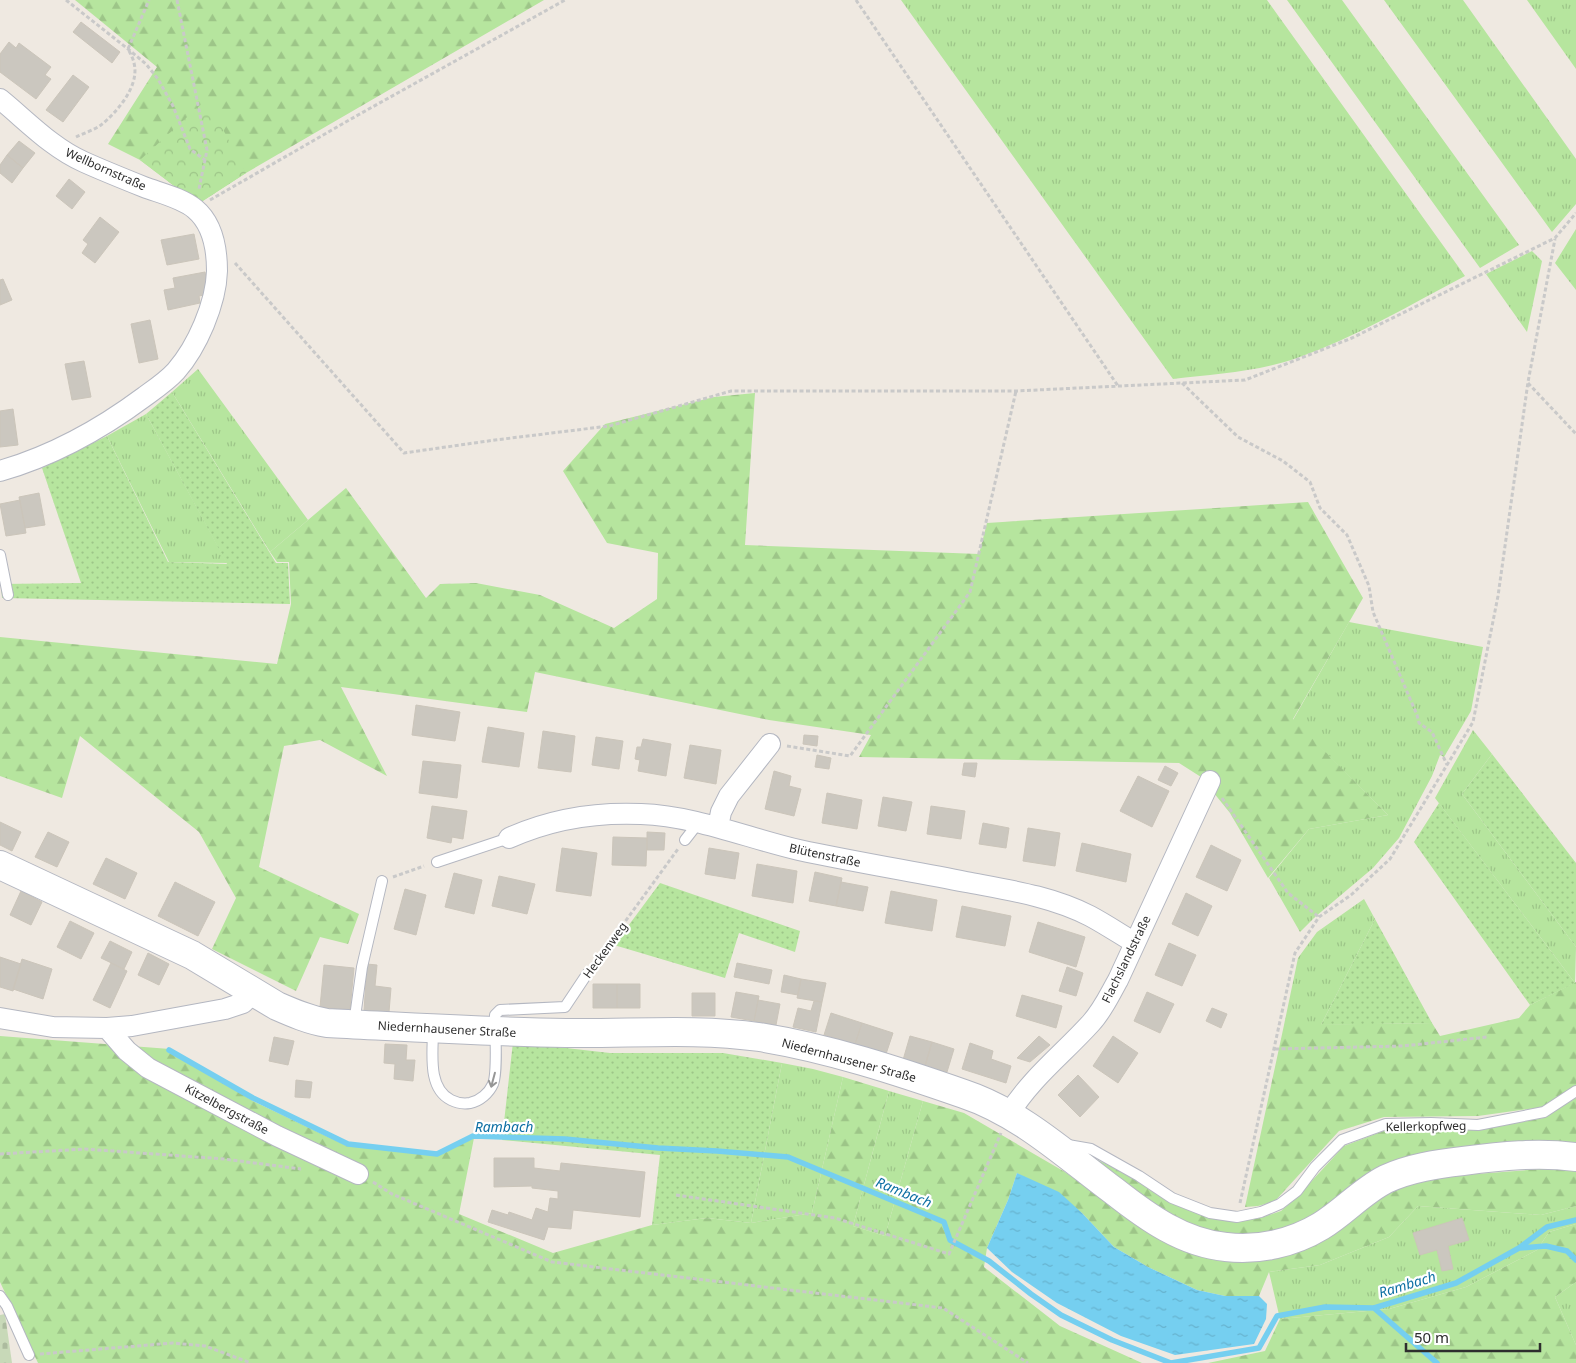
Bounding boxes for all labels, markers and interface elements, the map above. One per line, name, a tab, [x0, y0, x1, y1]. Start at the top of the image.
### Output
street label: Wellbornstraße	[63, 144, 149, 195]
street label: Blütenstraße	[788, 839, 863, 871]
street label: Flachslandstraße	[1097, 912, 1155, 1006]
street label: Heckenweg	[579, 918, 631, 982]
street label: Niedernhausener Straße	[377, 1017, 517, 1041]
street label: Niedernhausener Straße	[780, 1034, 918, 1086]
one-way arrow	[487, 1072, 497, 1088]
street label: Kitzelbergstraße	[182, 1080, 272, 1138]
water label: Rambach	[475, 1117, 533, 1136]
street label: Kellerkopfweg	[1385, 1117, 1467, 1135]
water label: Rambach	[873, 1172, 935, 1212]
water label: Rambach	[1376, 1266, 1438, 1302]
scale bar	[1406, 1320, 1540, 1352]
text: 50 m	[1414, 1327, 1449, 1347]

